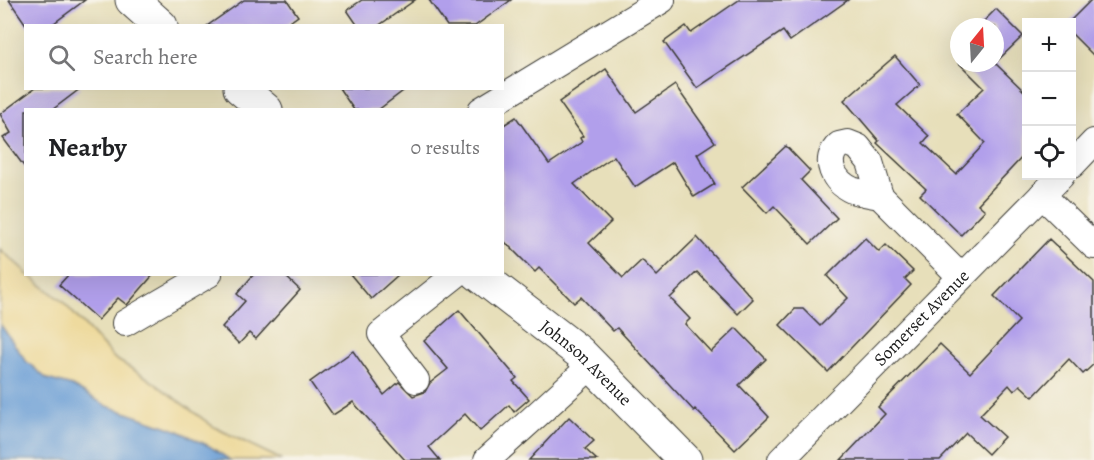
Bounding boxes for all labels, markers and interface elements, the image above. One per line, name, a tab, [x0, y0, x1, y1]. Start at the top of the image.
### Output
north arrow	[950, 18, 1004, 72]
map controls	[1022, 18, 1076, 180]
button: +	[1022, 18, 1076, 72]
search box	[24, 24, 504, 90]
icon: search	[45, 41, 78, 74]
text: Search here	[93, 42, 198, 72]
button: −	[1022, 72, 1076, 126]
button: locate	[1022, 126, 1076, 180]
text: Nearby	[48, 130, 127, 165]
text: 0 results	[411, 134, 480, 161]
street label: Somerset Avenue	[868, 264, 974, 371]
street label: Johnson Avenue	[535, 314, 637, 411]

